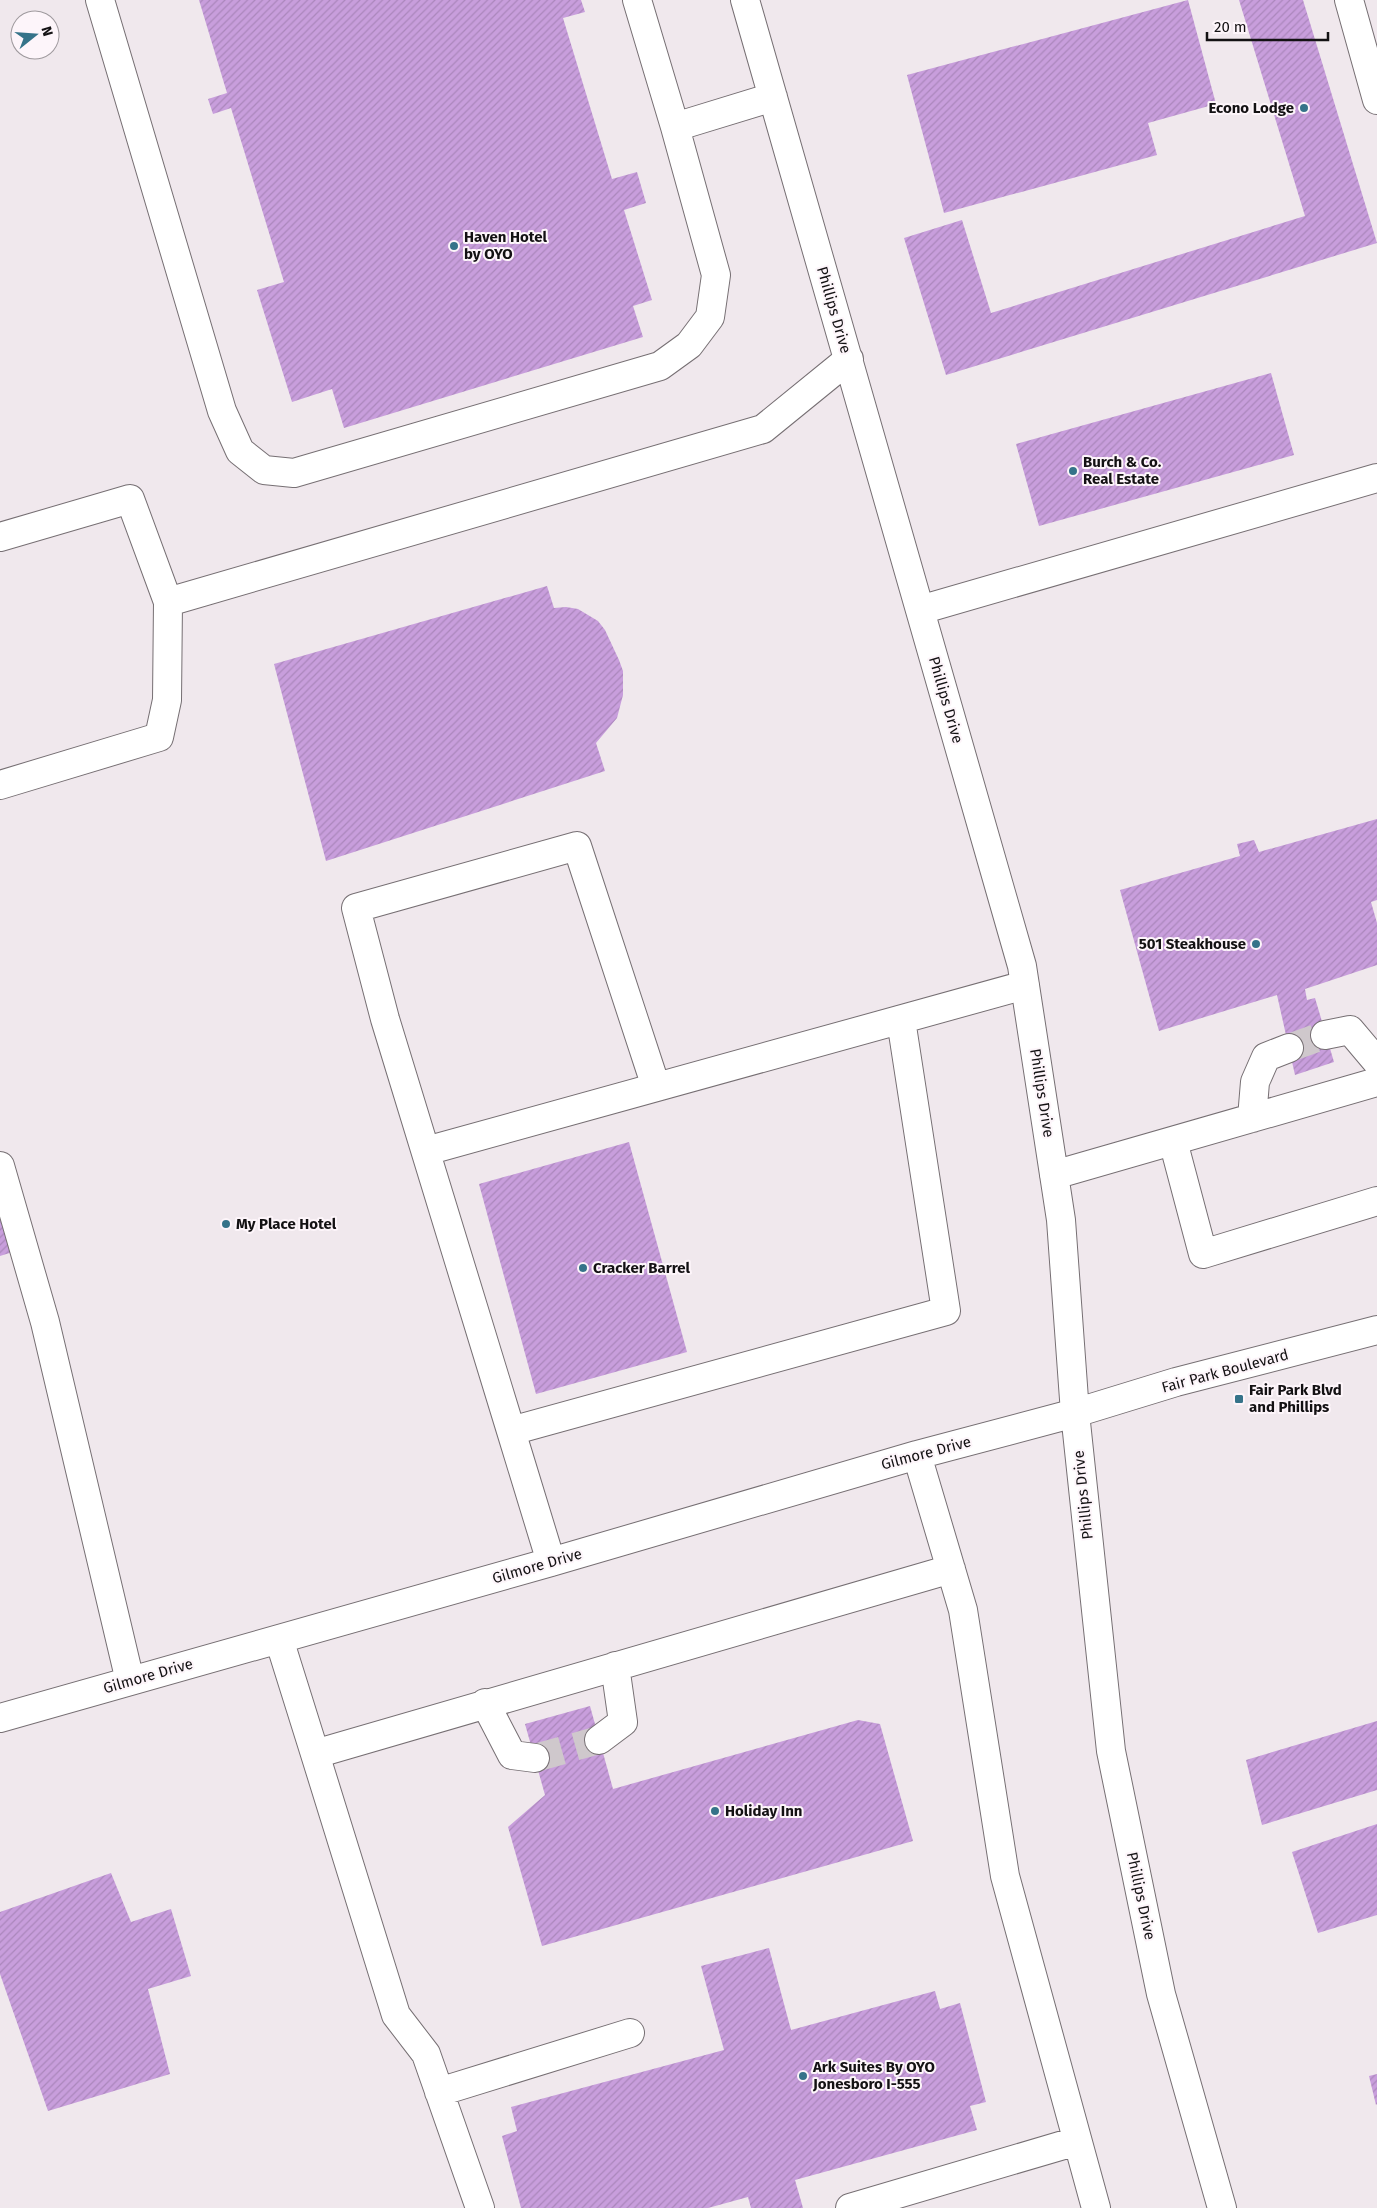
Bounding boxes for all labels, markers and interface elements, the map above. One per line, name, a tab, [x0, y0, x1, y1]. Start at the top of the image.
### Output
north arrow	[10, 10, 60, 60]
scale bar	[1207, 10, 1328, 42]
text: 20 m	[1214, 18, 1247, 36]
text: N	[37, 24, 56, 38]
place label: Econo Lodge	[1208, 99, 1294, 117]
marker: Econo Lodge	[1298, 102, 1310, 114]
place label: Haven Hotel by OYO	[464, 228, 548, 263]
marker: Haven Hotel by OYO	[448, 240, 460, 252]
street label: Phillips Drive	[813, 264, 855, 356]
place label: Burch & Co. Real Estate	[1083, 453, 1162, 488]
marker: Burch & Co. Real Estate	[1067, 465, 1079, 477]
street label: Phillips Drive	[925, 654, 967, 746]
place label: 501 Steakhouse	[1139, 935, 1246, 953]
marker: 501 Steakhouse	[1250, 938, 1262, 950]
street label: Phillips Drive	[1026, 1047, 1058, 1139]
place label: My Place Hotel	[236, 1215, 337, 1233]
marker: My Place Hotel	[220, 1218, 232, 1230]
place label: Cracker Barrel	[593, 1259, 691, 1277]
marker: Cracker Barrel	[577, 1262, 589, 1274]
street label: Fair Park Boulevard	[1160, 1345, 1290, 1397]
place label: Fair Park Blvd and Phillips	[1249, 1381, 1342, 1416]
marker: Fair Park Blvd and Phillips	[1233, 1393, 1245, 1405]
street label: Gilmore Drive	[879, 1432, 973, 1474]
street label: Phillips Drive	[1069, 1450, 1097, 1540]
street label: Gilmore Drive	[490, 1545, 584, 1587]
street label: Gilmore Drive	[101, 1655, 195, 1697]
place label: Holiday Inn	[725, 1802, 802, 1820]
marker: Holiday Inn	[709, 1805, 721, 1817]
street label: Phillips Drive	[1123, 1850, 1159, 1942]
place label: Ark Suites By OYO Jonesboro I-555	[812, 2058, 935, 2093]
marker: Ark Suites By OYO Jonesboro I-555	[797, 2070, 809, 2082]

